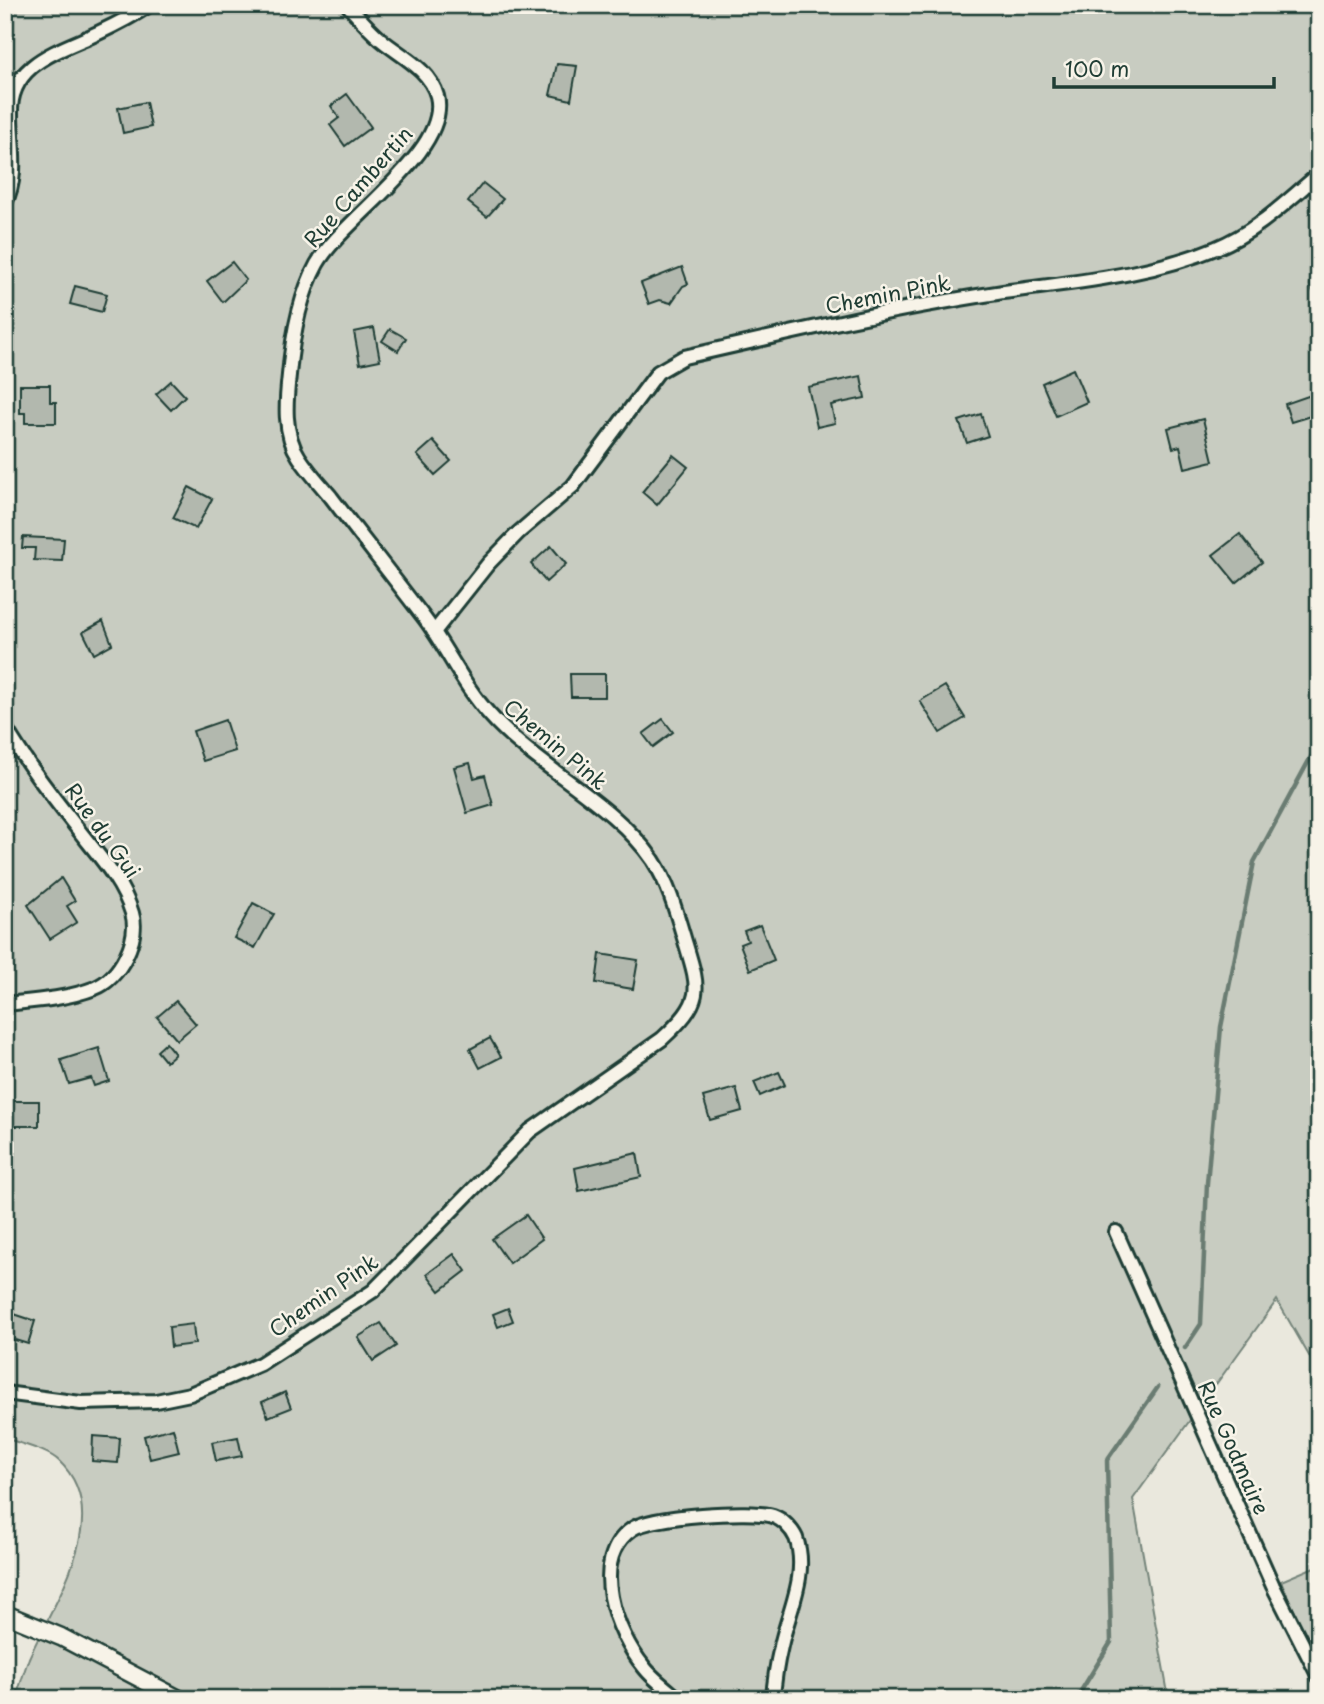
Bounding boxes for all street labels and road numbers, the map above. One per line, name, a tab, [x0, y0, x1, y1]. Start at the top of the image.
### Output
street label: Rue Cambertin	[295, 118, 420, 254]
street label: Chemin Pink	[822, 265, 953, 321]
street label: Chemin Pink	[497, 690, 615, 797]
street label: Rue du Gui	[58, 776, 149, 884]
street label: Chemin Pink	[262, 1245, 384, 1344]
street label: Rue Godmaire	[1191, 1375, 1279, 1519]

